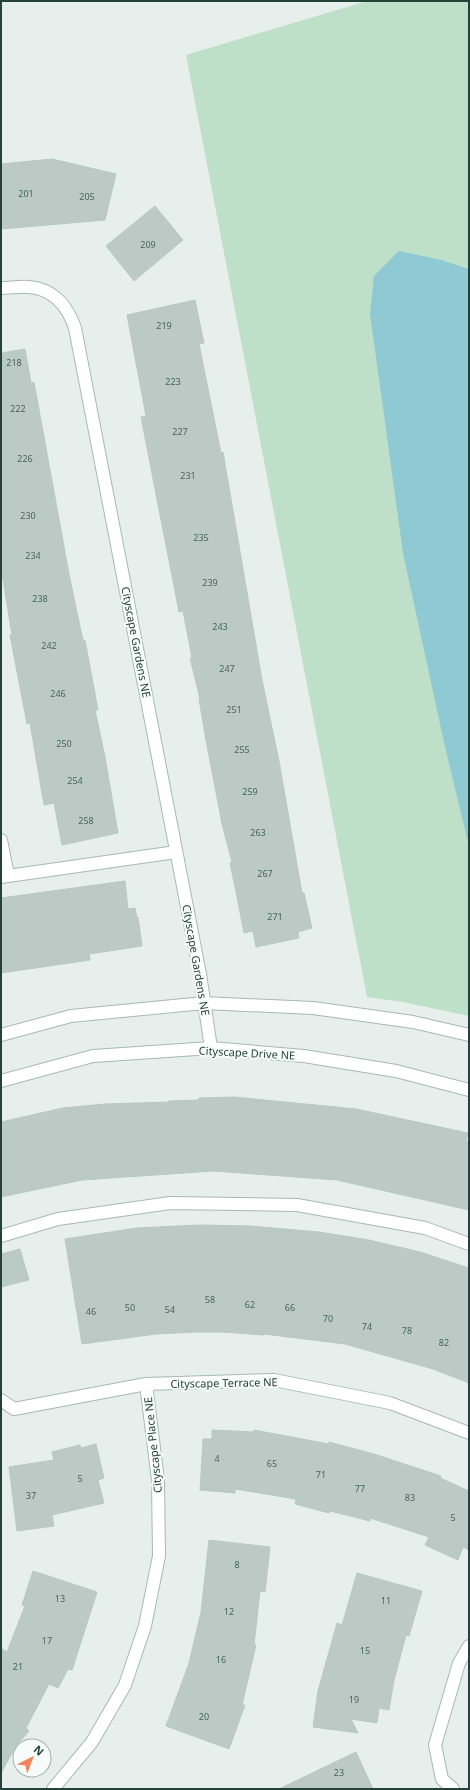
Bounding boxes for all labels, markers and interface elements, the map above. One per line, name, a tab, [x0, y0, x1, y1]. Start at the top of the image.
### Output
house number: 201	[18, 187, 34, 200]
house number: 205	[79, 190, 95, 203]
house number: 209	[140, 238, 156, 251]
house number: 219	[156, 319, 172, 332]
house number: 218	[6, 356, 22, 369]
house number: 223	[165, 375, 181, 388]
house number: 222	[10, 402, 26, 415]
house number: 227	[172, 425, 188, 438]
house number: 226	[17, 452, 33, 465]
house number: 231	[180, 469, 196, 482]
house number: 230	[20, 509, 36, 522]
house number: 235	[193, 531, 209, 544]
house number: 234	[25, 549, 41, 562]
house number: 239	[202, 576, 218, 589]
street label: Cityscape Gardens NE	[118, 585, 155, 699]
house number: 238	[32, 592, 48, 605]
house number: 243	[212, 620, 228, 633]
house number: 242	[41, 639, 57, 652]
house number: 247	[219, 662, 235, 675]
house number: 246	[50, 687, 66, 700]
house number: 251	[226, 703, 242, 716]
house number: 250	[56, 737, 72, 750]
house number: 255	[234, 743, 250, 756]
house number: 254	[67, 774, 83, 787]
house number: 259	[242, 785, 258, 798]
house number: 258	[78, 814, 94, 827]
house number: 263	[250, 826, 266, 839]
house number: 267	[257, 867, 273, 880]
street label: Cityscape Gardens NE	[179, 903, 214, 1017]
house number: 271	[267, 910, 283, 923]
street label: Cityscape Drive NE	[198, 1042, 296, 1063]
house number: 58	[205, 1293, 215, 1306]
house number: 62	[245, 1298, 255, 1311]
house number: 50	[125, 1301, 135, 1314]
house number: 66	[285, 1301, 295, 1314]
house number: 54	[165, 1303, 175, 1316]
house number: 46	[86, 1305, 96, 1318]
house number: 70	[323, 1312, 333, 1325]
house number: 74	[362, 1320, 372, 1333]
house number: 78	[402, 1324, 412, 1337]
house number: 82	[439, 1336, 449, 1349]
street label: Cityscape Terrace NE	[170, 1374, 278, 1391]
street label: Cityscape Place NE	[140, 1396, 165, 1494]
house number: 4	[214, 1452, 220, 1465]
house number: 65	[267, 1457, 277, 1470]
house number: 71	[316, 1468, 326, 1481]
house number: 5	[77, 1472, 83, 1485]
house number: 77	[355, 1482, 365, 1495]
house number: 37	[26, 1489, 36, 1502]
house number: 83	[405, 1491, 415, 1504]
house number: 5	[450, 1511, 456, 1524]
house number: 8	[234, 1558, 240, 1571]
house number: 13	[55, 1592, 65, 1605]
house number: 11	[381, 1594, 391, 1607]
house number: 12	[224, 1605, 234, 1618]
house number: 17	[42, 1634, 52, 1647]
house number: 15	[360, 1644, 370, 1657]
house number: 16	[216, 1653, 226, 1666]
house number: 21	[13, 1660, 23, 1673]
house number: 19	[349, 1693, 359, 1706]
house number: 20	[199, 1710, 209, 1723]
north arrow	[12, 1738, 52, 1778]
text: N	[31, 1742, 47, 1759]
house number: 23	[334, 1766, 344, 1779]

